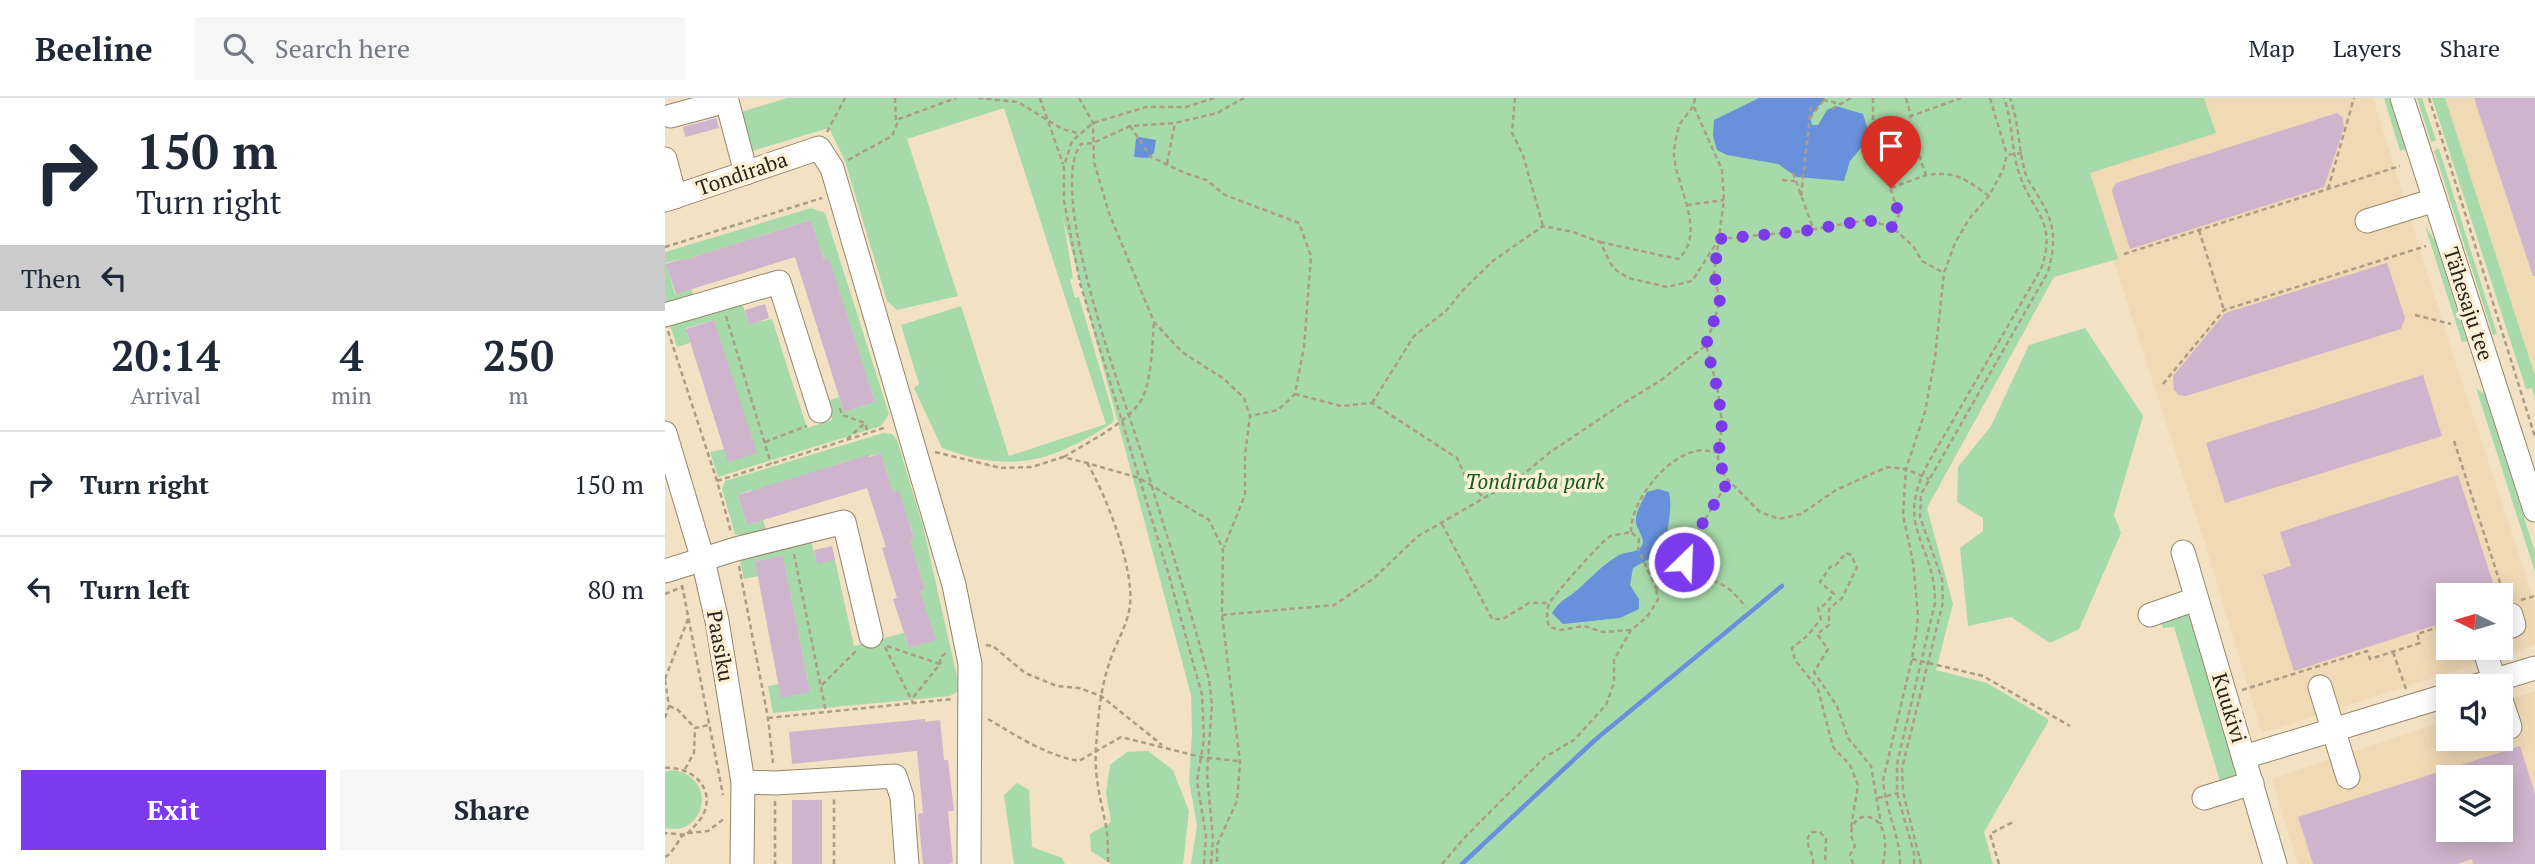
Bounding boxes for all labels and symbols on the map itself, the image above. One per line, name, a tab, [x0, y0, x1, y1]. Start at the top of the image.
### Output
pin	[1861, 116, 1921, 188]
street label: Tondiraba	[692, 144, 791, 202]
street label: Tähesaju tee	[2437, 243, 2500, 364]
park label: Tondiraba park	[1466, 467, 1605, 495]
position arrow	[1647, 525, 1721, 599]
north arrow	[2436, 583, 2513, 660]
street label: Paasiku	[701, 608, 741, 684]
street label: Kuukivi	[2206, 669, 2254, 746]

